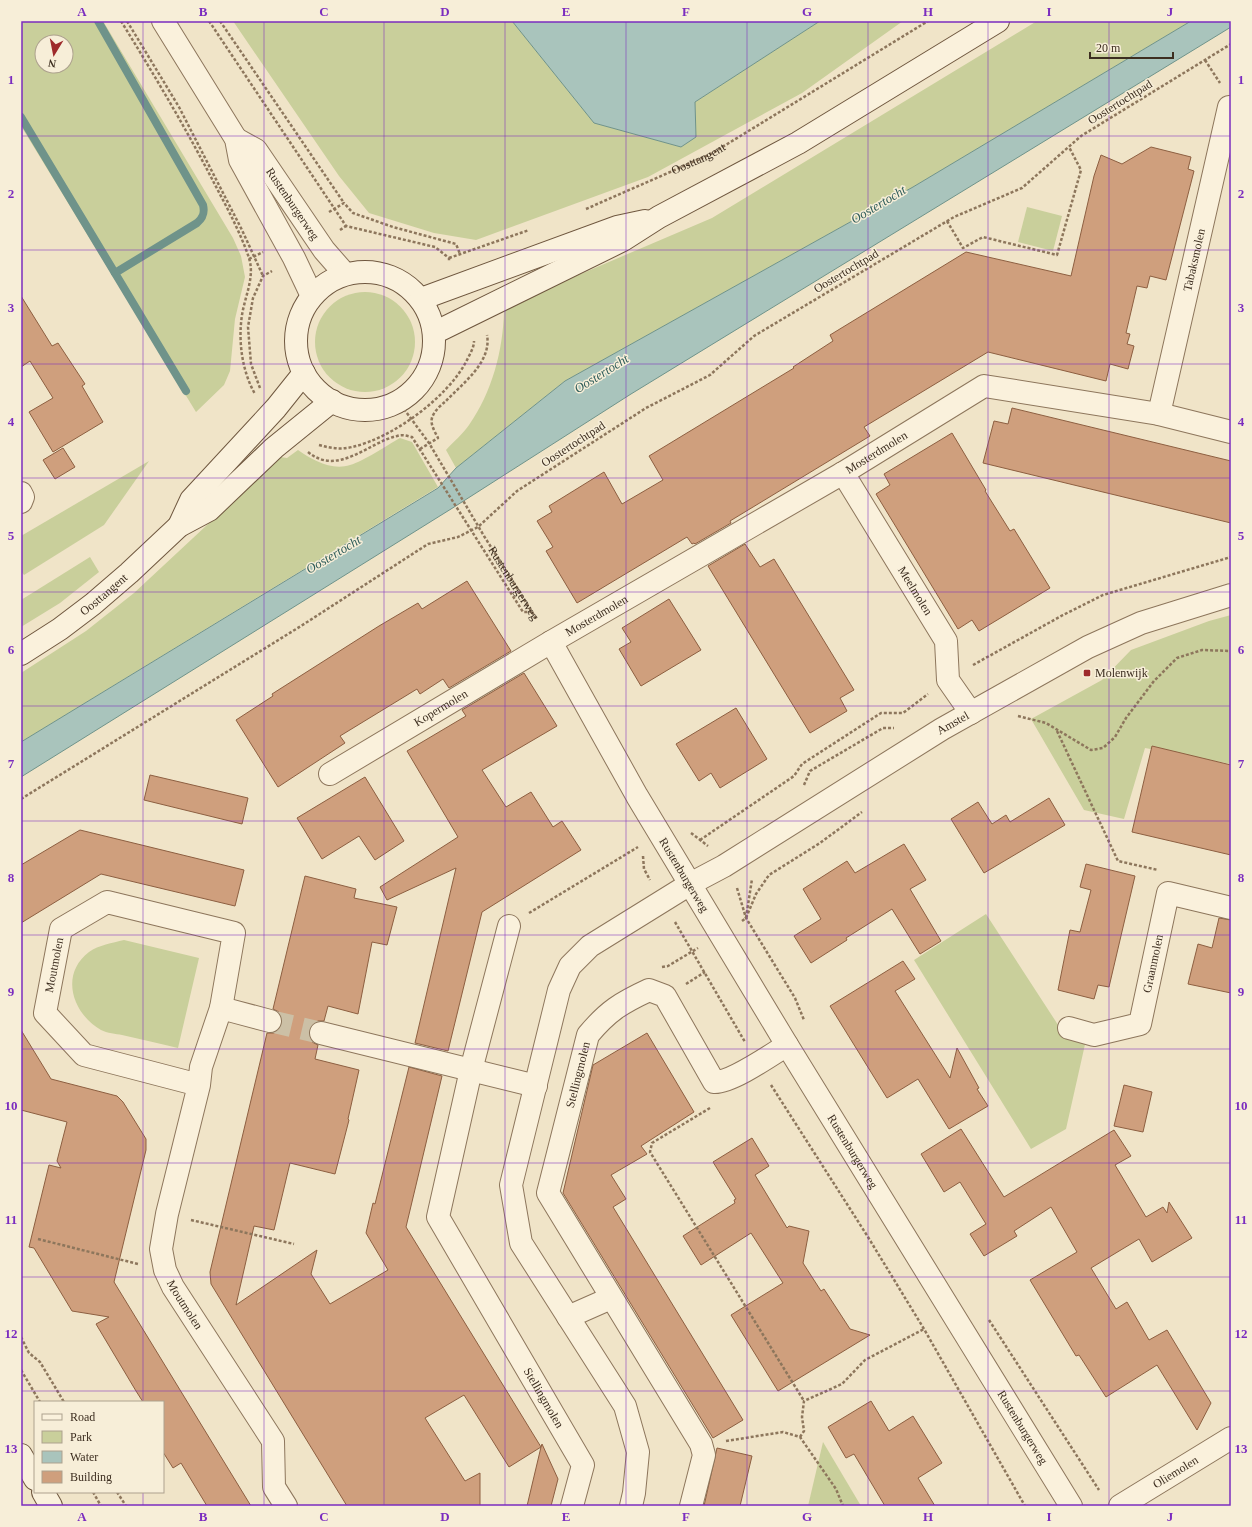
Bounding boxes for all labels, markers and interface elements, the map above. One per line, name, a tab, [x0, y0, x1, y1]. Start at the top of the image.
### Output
text: A	[77, 4, 87, 19]
text: B	[199, 4, 208, 19]
text: C	[319, 4, 329, 19]
text: D	[440, 4, 450, 19]
text: E	[562, 4, 570, 19]
text: F	[682, 4, 690, 19]
text: G	[802, 4, 812, 19]
text: H	[923, 4, 933, 19]
text: I	[1046, 4, 1052, 19]
text: J	[1167, 4, 1174, 19]
north arrow	[34, 34, 74, 74]
scale bar	[1090, 34, 1173, 60]
text: 20 m	[1096, 41, 1121, 55]
text: N	[47, 57, 57, 70]
text: 1	[8, 72, 14, 87]
text: 1	[1238, 72, 1244, 87]
street label: Oostertochtpad	[1085, 77, 1155, 127]
street label: Oosttangent	[669, 140, 728, 178]
street label: Rustenburgerweg	[263, 165, 322, 243]
water label: Oostertocht	[848, 182, 909, 227]
text: 2	[8, 186, 14, 201]
text: 2	[1238, 186, 1244, 201]
street label: Tabaksmolen	[1180, 227, 1208, 293]
street label: Oostertochtpad	[811, 246, 881, 296]
text: 3	[8, 300, 15, 315]
text: 3	[1238, 300, 1245, 315]
water label: Oostertocht	[571, 351, 632, 396]
text: 4	[8, 414, 15, 429]
text: 4	[1238, 414, 1245, 429]
street label: Oostertochtpad	[538, 418, 608, 470]
street label: Mosterdmolen	[843, 428, 910, 477]
text: 5	[8, 528, 15, 543]
text: 5	[1238, 528, 1245, 543]
water label: Oostertocht	[303, 532, 364, 577]
street label: Rustenburgerweg	[485, 544, 542, 623]
street label: Meelmolen	[895, 564, 935, 618]
street label: Oosttangent	[77, 570, 131, 618]
street label: Mosterdmolen	[563, 592, 630, 639]
text: 6	[8, 642, 15, 657]
text: 6	[1238, 642, 1245, 657]
place label: Molenwijk	[1095, 666, 1148, 680]
marker: Molenwijk	[1082, 668, 1092, 678]
street label: Kopermolen	[411, 686, 470, 729]
street label: Amstel	[934, 708, 972, 738]
text: 7	[8, 756, 15, 771]
text: 7	[1238, 756, 1245, 771]
street label: Rustenburgerweg	[656, 835, 712, 915]
text: 8	[8, 870, 15, 885]
text: 8	[1238, 870, 1245, 885]
street label: Graanmolen	[1140, 933, 1166, 994]
street label: Moutmolen	[42, 936, 66, 994]
text: 9	[8, 984, 15, 999]
text: 9	[1238, 984, 1245, 999]
street label: Stellingmolen	[563, 1040, 593, 1109]
text: 10	[5, 1098, 18, 1113]
text: 10	[1235, 1098, 1248, 1113]
street label: Rustenburgerweg	[824, 1112, 881, 1191]
text: 11	[5, 1212, 17, 1227]
text: 11	[1235, 1212, 1247, 1227]
street label: Moutmolen	[164, 1278, 206, 1332]
text: 12	[5, 1326, 18, 1341]
text: 12	[1235, 1326, 1248, 1341]
street label: Stellingmolen	[521, 1365, 567, 1430]
street label: Rustenburgerweg	[994, 1388, 1051, 1467]
legend	[34, 1401, 164, 1493]
text: Road	[70, 1410, 95, 1424]
text: Park	[70, 1430, 92, 1444]
text: 13	[5, 1441, 18, 1456]
text: 13	[1235, 1441, 1248, 1456]
text: Water	[70, 1450, 98, 1464]
street label: Oliemolen	[1150, 1453, 1201, 1491]
text: Building	[70, 1470, 112, 1484]
text: A	[77, 1509, 87, 1524]
text: B	[199, 1509, 208, 1524]
text: C	[319, 1509, 329, 1524]
text: D	[440, 1509, 450, 1524]
text: E	[562, 1509, 570, 1524]
text: F	[682, 1509, 690, 1524]
text: G	[802, 1509, 812, 1524]
text: H	[923, 1509, 933, 1524]
text: I	[1046, 1509, 1052, 1524]
text: J	[1167, 1509, 1174, 1524]

